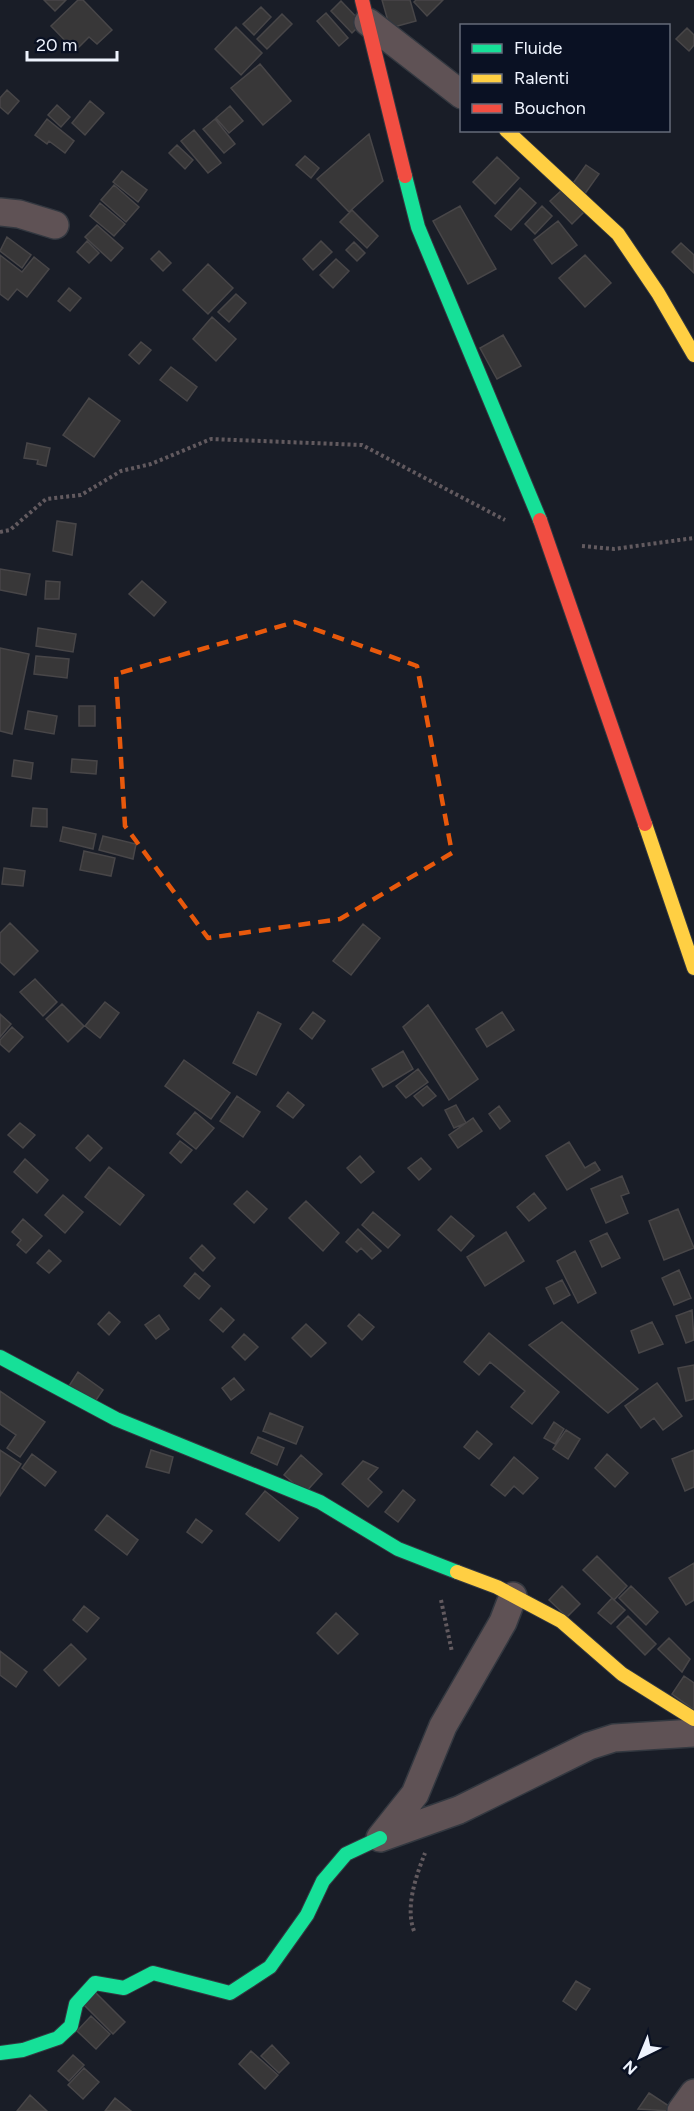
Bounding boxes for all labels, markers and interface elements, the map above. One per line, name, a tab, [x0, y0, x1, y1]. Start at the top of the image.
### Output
scale bar	[27, 24, 117, 62]
legend	[460, 24, 670, 132]
text: 20 m	[36, 34, 77, 56]
text: Fluide	[514, 37, 563, 59]
text: Ralenti	[514, 67, 569, 89]
text: Bouchon	[514, 97, 586, 119]
north arrow	[610, 2027, 670, 2087]
text: N	[619, 2056, 641, 2079]

